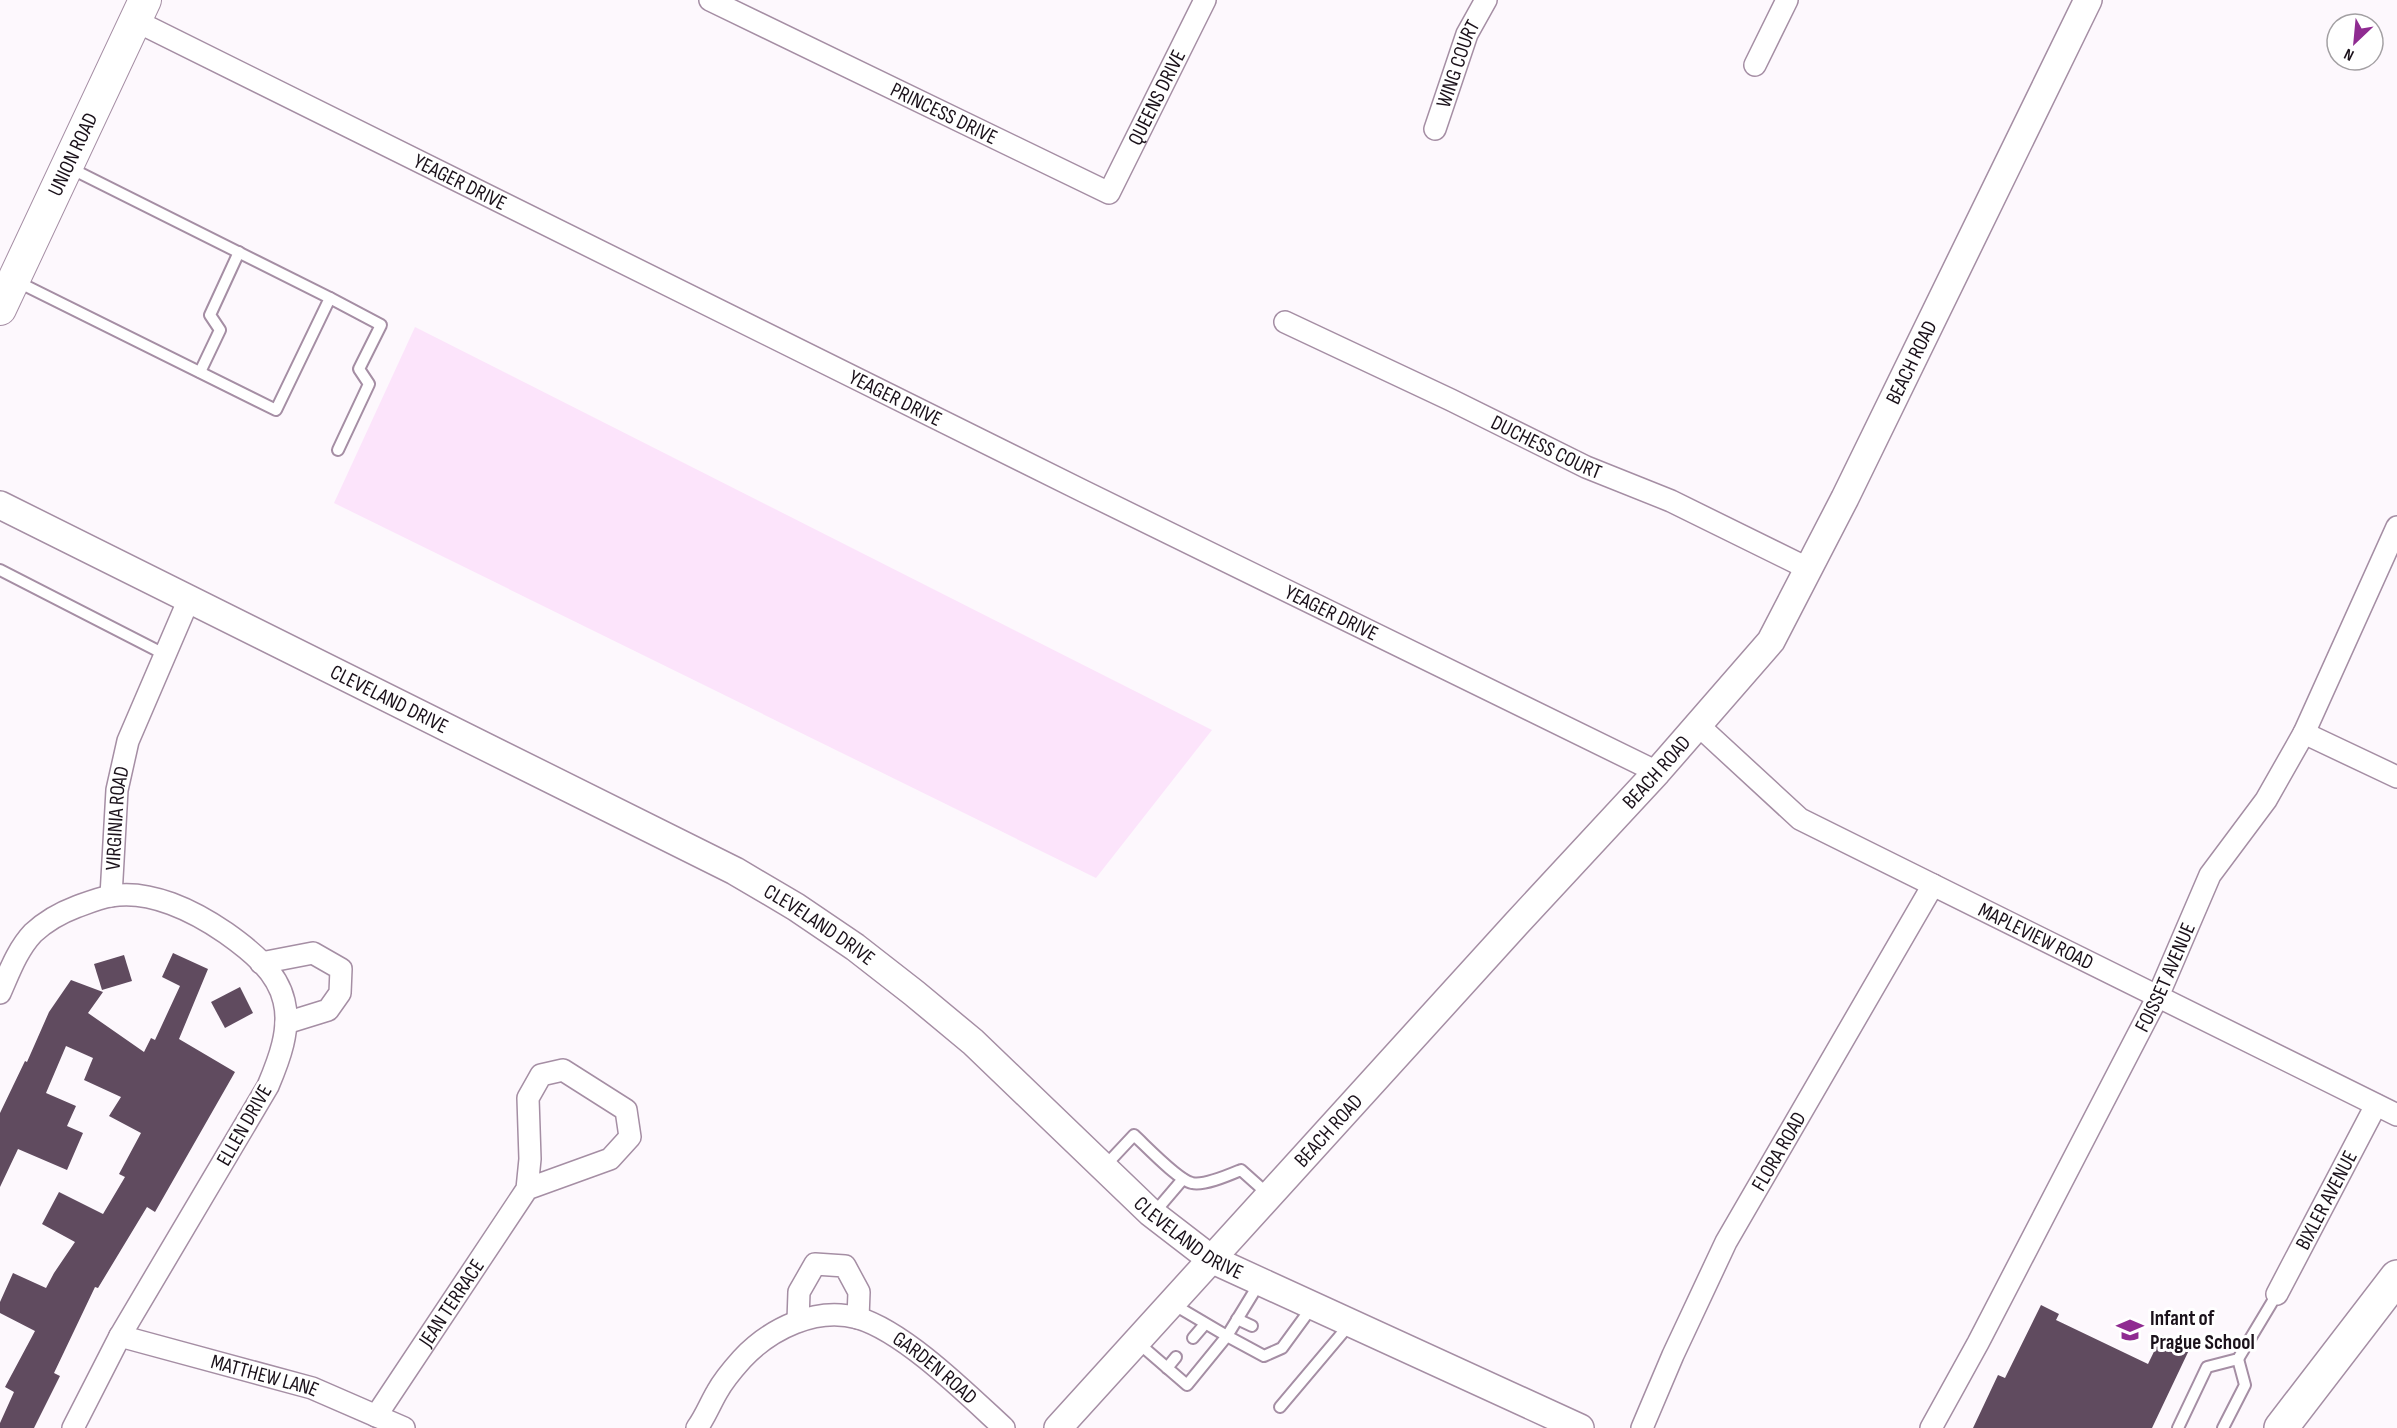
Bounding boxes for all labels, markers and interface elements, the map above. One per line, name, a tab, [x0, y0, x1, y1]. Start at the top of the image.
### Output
north arrow	[2325, 12, 2385, 72]
street label: WING COURT	[1431, 15, 1486, 111]
text: N	[2341, 44, 2357, 65]
street label: QUEENS DRIVE	[1123, 46, 1191, 150]
street label: PRINCESS DRIVE	[886, 77, 1001, 150]
street label: UNION ROAD	[43, 109, 103, 200]
street label: YEAGER DRIVE	[409, 149, 511, 216]
street label: BEACH ROAD	[1881, 317, 1943, 408]
street label: YEAGER DRIVE	[845, 365, 946, 432]
street label: DUCHESS COURT	[1487, 410, 1606, 485]
street label: YEAGER DRIVE	[1281, 580, 1382, 647]
street label: CLEVELAND DRIVE	[326, 660, 452, 739]
street label: BEACH ROAD	[1617, 730, 1696, 814]
street label: VIRGINIA ROAD	[100, 764, 135, 871]
street label: CLEVELAND DRIVE	[759, 879, 880, 971]
street label: MAPLEVIEW ROAD	[1974, 897, 2097, 975]
street label: FOISSET AVENUE	[2130, 919, 2201, 1036]
street label: ELLEN DRIVE	[211, 1080, 278, 1170]
street label: BEACH ROAD	[1289, 1089, 1368, 1173]
street label: FLORA ROAD	[1746, 1108, 1812, 1195]
street label: BIXLER AVENUE	[2290, 1147, 2363, 1254]
street label: CLEVELAND DRIVE	[1128, 1191, 1247, 1285]
street label: JEAN TERRACE	[413, 1255, 490, 1352]
place label: Infant of Prague School	[2150, 1306, 2255, 1355]
school or university icon: Infant of Prague School	[2115, 1315, 2145, 1345]
street label: GARDEN ROAD	[888, 1326, 982, 1410]
street label: MATTHEW LANE	[208, 1349, 323, 1402]

